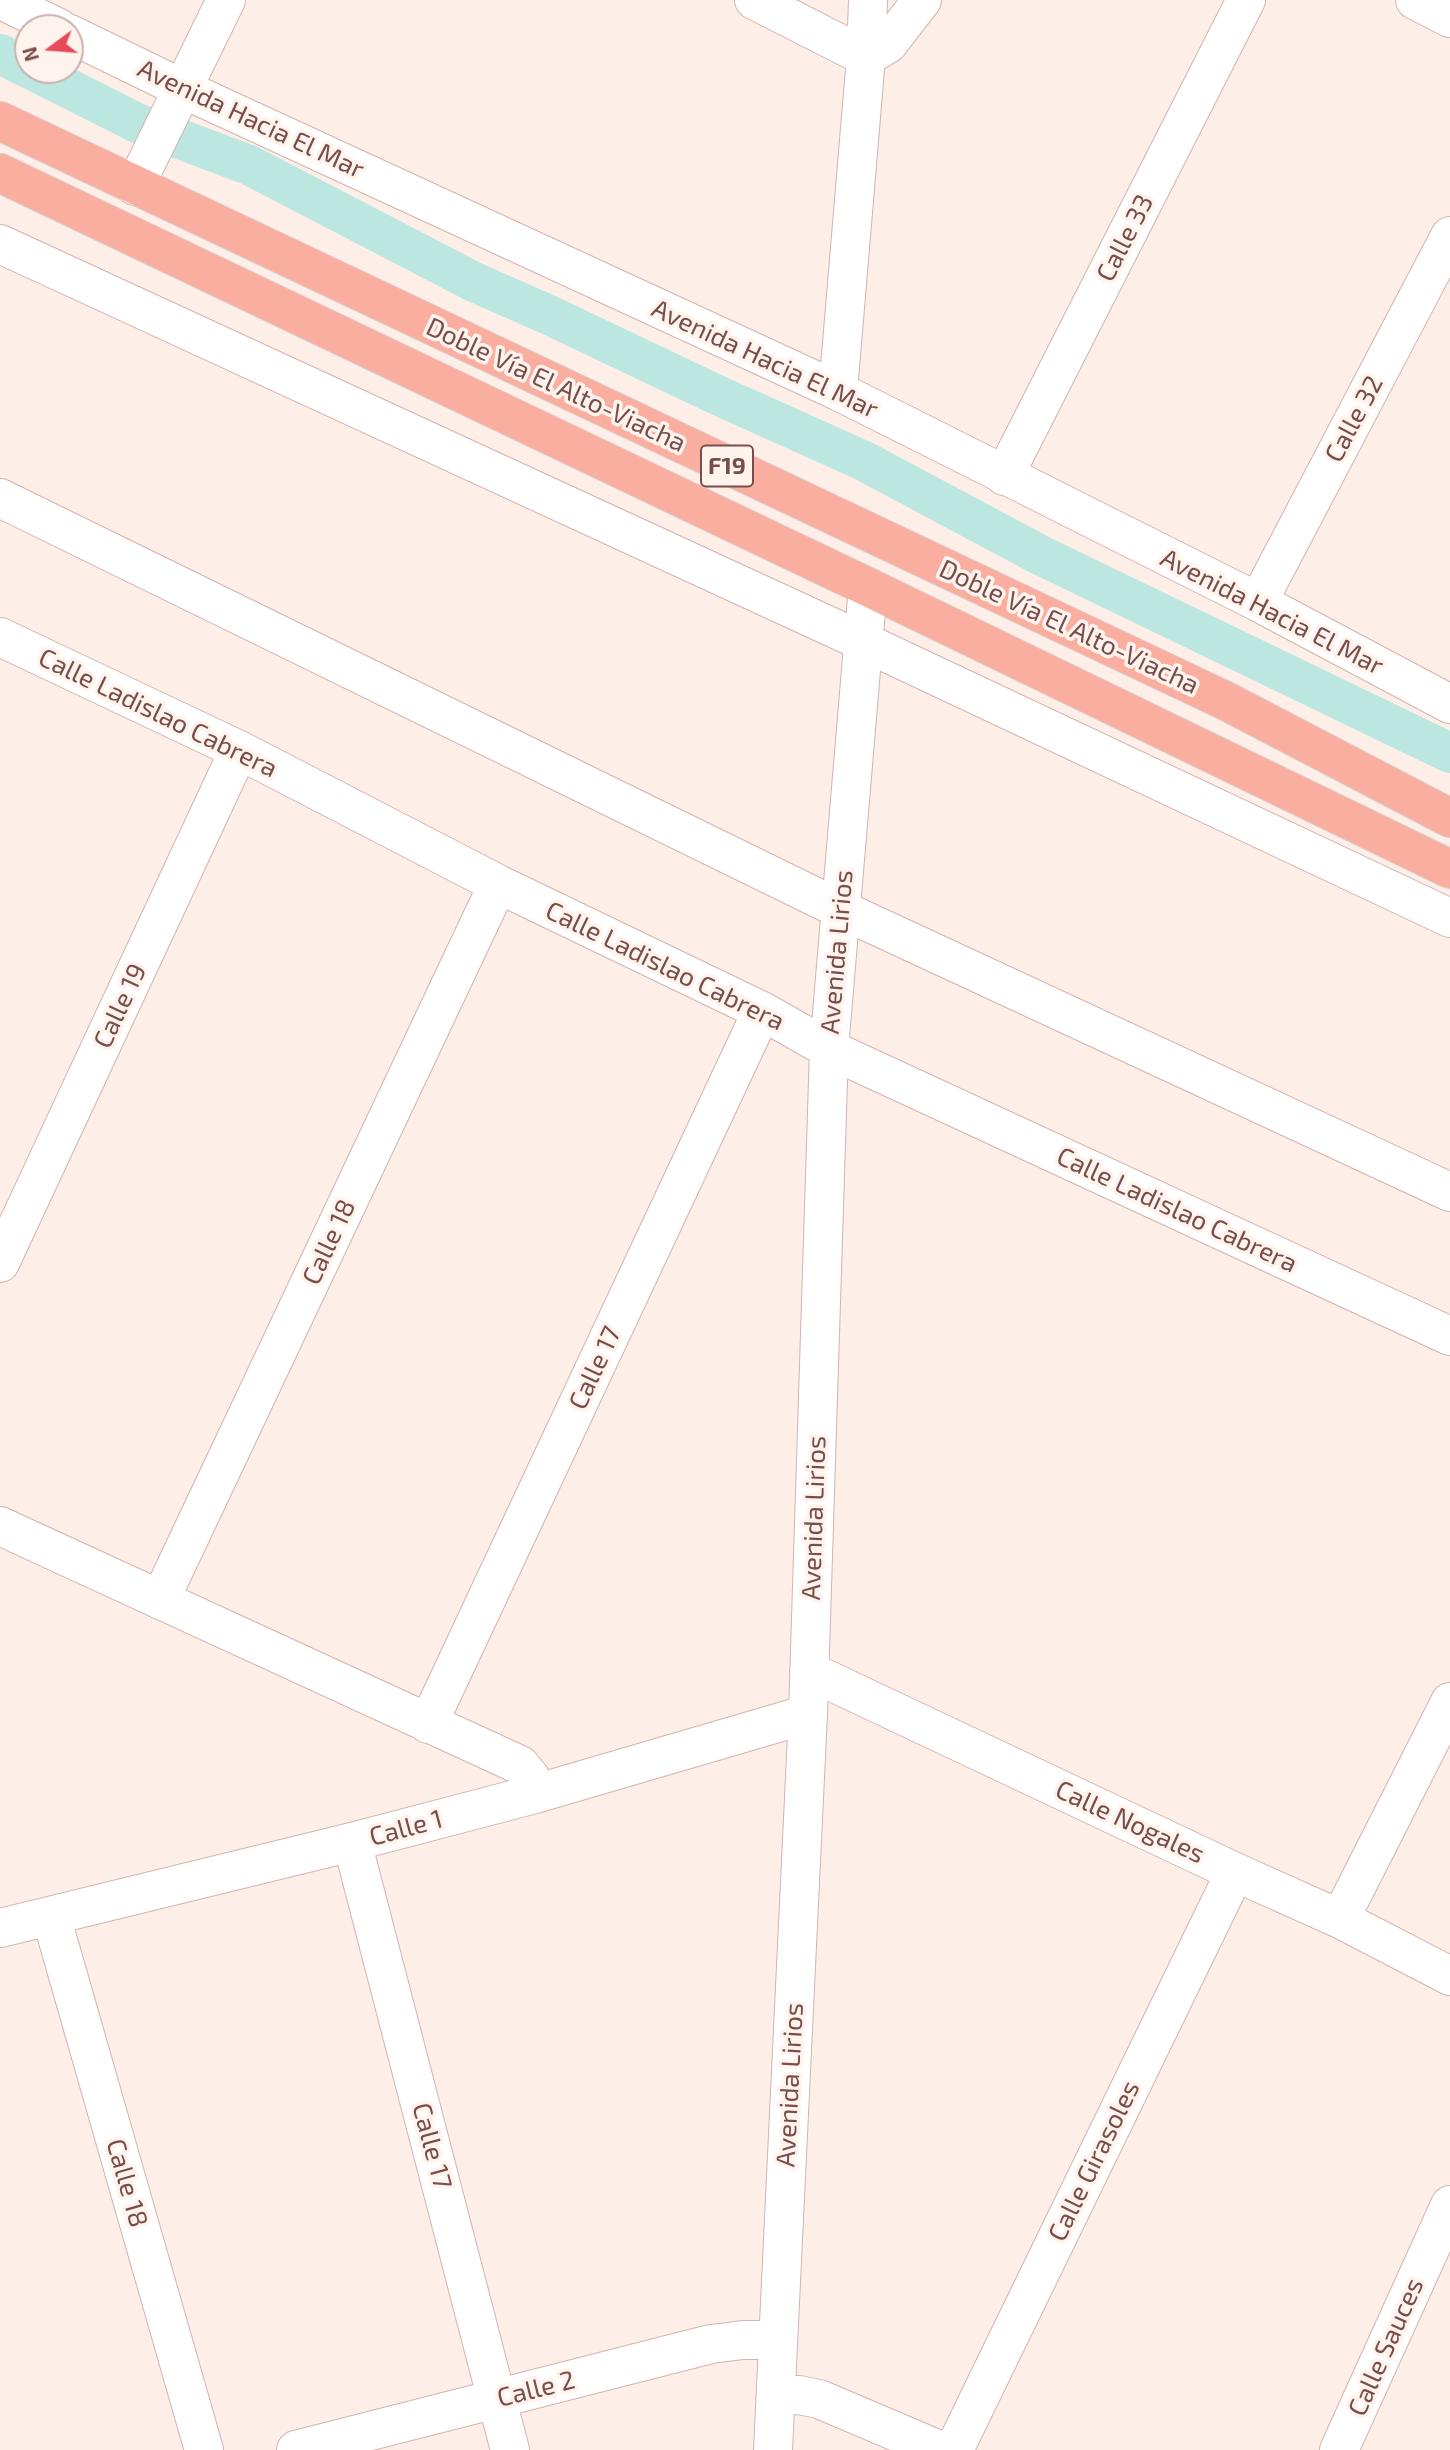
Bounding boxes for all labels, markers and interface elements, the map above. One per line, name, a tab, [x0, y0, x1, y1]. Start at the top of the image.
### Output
north arrow	[14, 14, 84, 84]
text: N	[17, 45, 43, 64]
street label: Avenida Hacia El Mar	[133, 53, 369, 185]
street label: Calle 33	[1090, 189, 1160, 287]
street label: Avenida Hacia El Mar	[647, 293, 883, 425]
street label: Doble Vía El Alto-Viacha	[421, 311, 691, 459]
street label: Calle 32	[1318, 370, 1390, 468]
road number: F19	[701, 446, 753, 486]
street label: Avenida Hacia El Mar	[1155, 542, 1389, 682]
street label: Doble Vía El Alto-Viacha	[934, 553, 1204, 701]
street label: Calle Ladislao Cabrera	[34, 642, 282, 784]
street label: Avenida Lirios	[814, 869, 860, 1035]
street label: Calle Ladislao Cabrera	[541, 895, 789, 1037]
street label: Calle 19	[87, 959, 153, 1053]
street label: Calle Ladislao Cabrera	[1052, 1141, 1302, 1279]
street label: Calle 18	[296, 1194, 362, 1290]
street label: Calle 17	[562, 1322, 628, 1414]
street label: Avenida Lirios	[796, 1435, 832, 1601]
street label: Calle Nogales	[1050, 1774, 1210, 1870]
street label: Calle 1	[366, 1803, 446, 1853]
street label: Avenida Lirios	[770, 2002, 810, 2168]
street label: Calle Girasoles	[1042, 2076, 1146, 2246]
street label: Calle 17	[406, 2099, 458, 2193]
street label: Calle 18	[100, 2135, 154, 2231]
street label: Calle Sauces	[1342, 2273, 1430, 2421]
street label: Calle 2	[494, 2364, 578, 2414]

